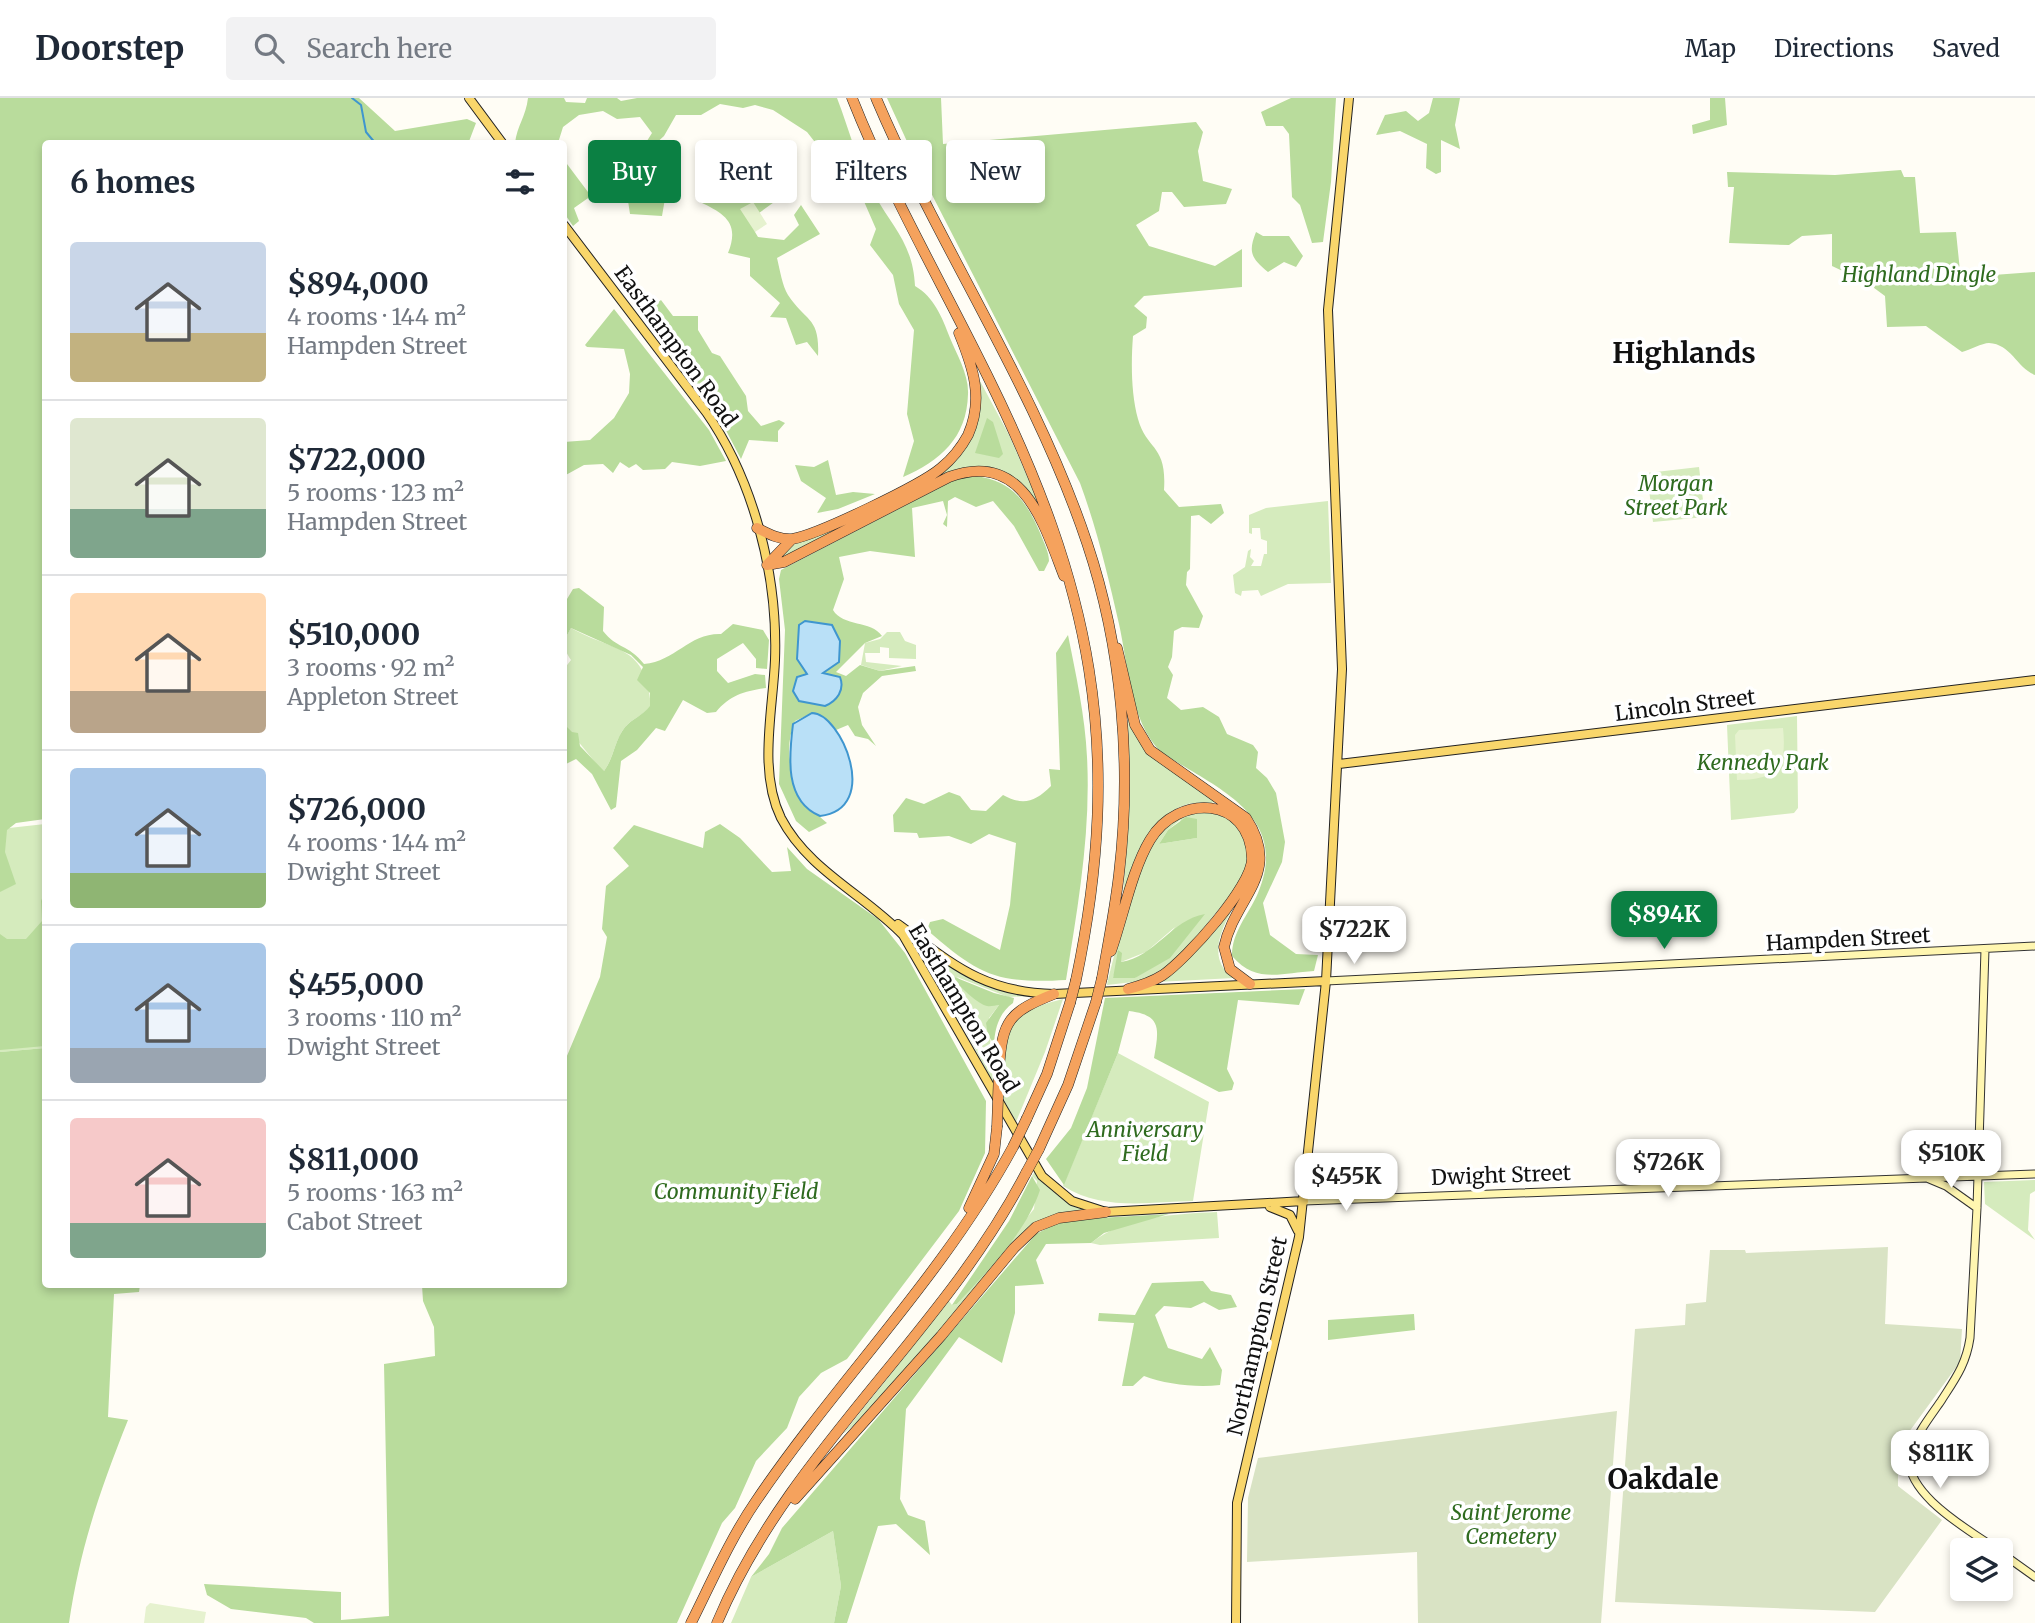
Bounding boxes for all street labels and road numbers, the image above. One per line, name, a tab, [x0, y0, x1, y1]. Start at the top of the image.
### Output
street label: Easthampton Road	[609, 260, 744, 432]
street label: Lincoln Street	[1613, 683, 1757, 727]
street label: Easthampton Road	[903, 919, 1025, 1098]
street label: Hampden Street	[1765, 921, 1931, 957]
street label: Dwight Street	[1431, 1159, 1571, 1191]
street label: Northampton Street	[1221, 1234, 1293, 1438]

